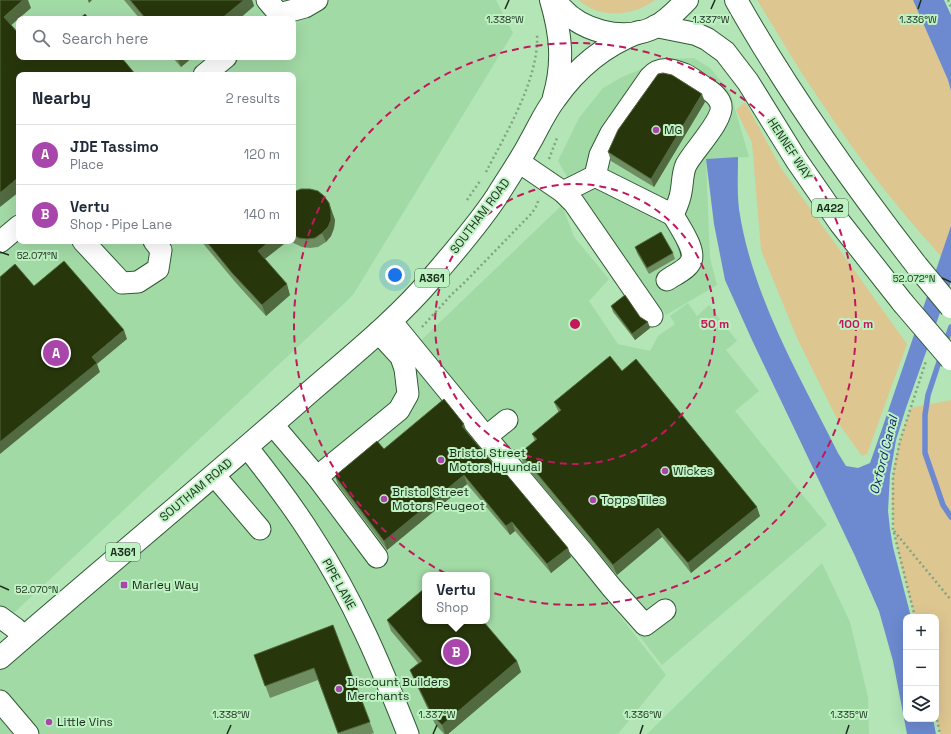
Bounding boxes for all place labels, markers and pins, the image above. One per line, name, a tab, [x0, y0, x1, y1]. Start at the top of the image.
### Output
place label: MG	[664, 122, 682, 138]
marker: MG	[651, 125, 661, 135]
centre of rings	[568, 317, 582, 331]
pin: A	[43, 338, 69, 368]
place label: Bristol Street Motors Hyundai	[449, 445, 541, 475]
marker: Bristol Street Motors Hyundai	[436, 455, 446, 465]
place label: Wickes	[673, 463, 713, 479]
marker: Wickes	[660, 466, 670, 476]
place label: Bristol Street Motors Peugeot	[392, 484, 485, 514]
place label: Topps Tiles	[601, 492, 665, 508]
marker: Bristol Street Motors Peugeot	[379, 494, 389, 504]
marker: Topps Tiles	[588, 495, 598, 505]
place label: Marley Way	[132, 577, 199, 593]
marker: Marley Way	[119, 580, 129, 590]
pin: B	[443, 637, 469, 667]
place label: Discount Builders Merchants	[347, 674, 449, 704]
marker: Discount Builders Merchants	[334, 684, 344, 694]
place label: Little Vins	[57, 714, 113, 730]
marker: Little Vins	[44, 717, 54, 727]

